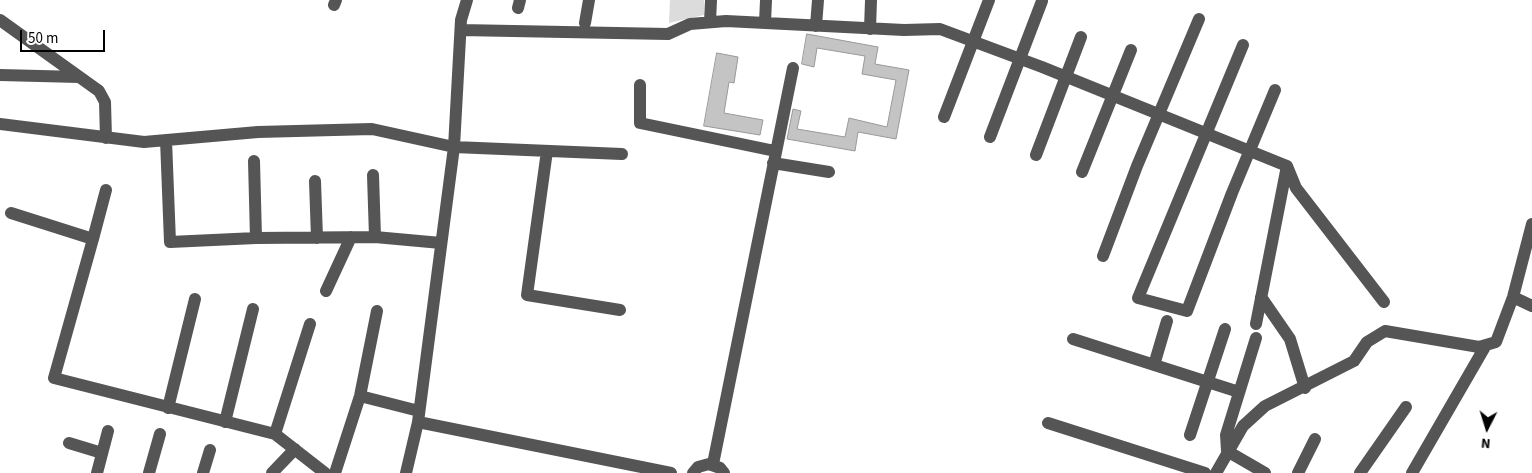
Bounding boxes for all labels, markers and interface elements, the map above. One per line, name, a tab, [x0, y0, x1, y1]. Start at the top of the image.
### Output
scale bar	[22, 20, 108, 52]
text: 50 m	[28, 28, 58, 49]
north arrow	[1462, 403, 1512, 453]
text: N	[1480, 433, 1491, 453]

